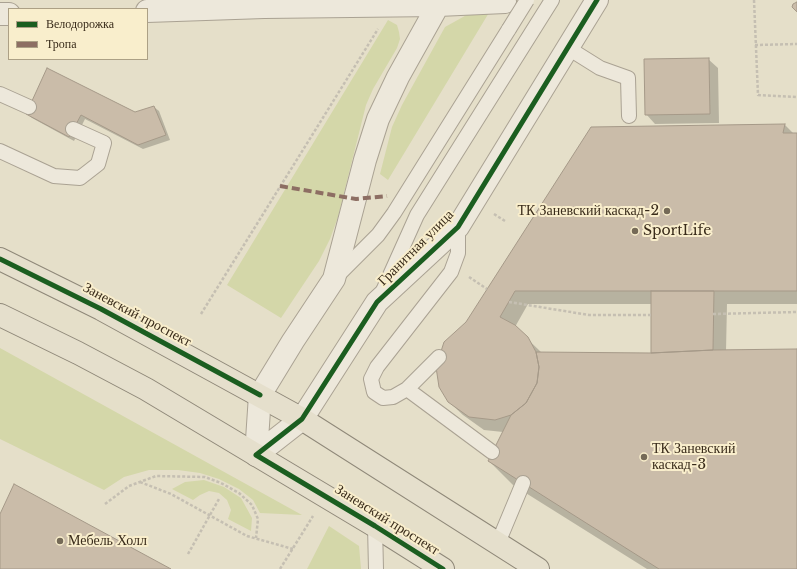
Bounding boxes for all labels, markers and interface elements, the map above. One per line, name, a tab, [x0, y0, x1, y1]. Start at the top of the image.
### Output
legend	[8, 8, 148, 60]
text: Велодорожка	[46, 16, 114, 31]
text: Тропа	[46, 36, 77, 51]
place label: ТК Заневский каскад-2	[518, 203, 659, 219]
marker: ТК Заневский каскад-2	[662, 206, 672, 216]
street label: Гранитная улица	[375, 207, 457, 289]
place label: SportLife	[643, 223, 711, 239]
marker: SportLife	[630, 226, 640, 236]
street label: Заневский проспект	[80, 279, 194, 351]
place label: ТК Заневский каскад-3	[652, 441, 735, 474]
marker: ТК Заневский каскад-3	[639, 452, 649, 462]
street label: Заневский проспект	[332, 481, 442, 559]
place label: Мебель Холл	[68, 533, 147, 549]
marker: Мебель Холл	[55, 536, 65, 546]

